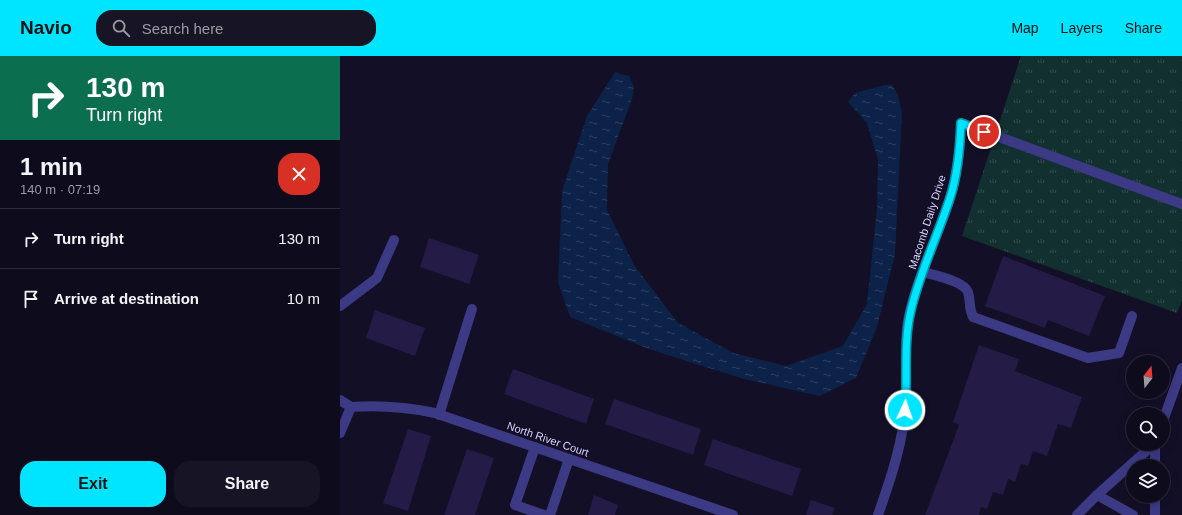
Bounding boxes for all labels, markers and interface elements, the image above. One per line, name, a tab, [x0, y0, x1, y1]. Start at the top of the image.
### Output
search box	[96, 10, 376, 46]
text: Navio	[20, 17, 72, 38]
icon: search	[110, 17, 132, 39]
text: Search here	[142, 20, 223, 37]
text: Map	[1011, 20, 1039, 36]
text: Layers	[1061, 20, 1103, 36]
text: Share	[1125, 20, 1162, 36]
icon: right	[20, 72, 72, 124]
text: 130 m	[86, 72, 165, 103]
text: Turn right	[86, 105, 162, 125]
pin	[967, 115, 1001, 149]
icon: arrive	[973, 121, 995, 143]
text: 1 min	[20, 153, 83, 180]
button: close	[278, 153, 320, 195]
street label: Macomb Daily Drive	[906, 173, 948, 271]
text: 140 m · 07:19	[20, 182, 100, 197]
icon: right	[20, 228, 42, 250]
text: Turn right	[54, 230, 124, 247]
text: 130 m	[278, 230, 320, 247]
icon: arrive	[20, 288, 42, 310]
text: Arrive at destination	[54, 290, 199, 307]
text: 10 m	[287, 290, 320, 307]
north arrow	[1126, 355, 1170, 399]
map controls	[1126, 355, 1170, 503]
position arrow	[884, 389, 926, 431]
button: search	[1126, 407, 1170, 451]
street label: North River Court	[506, 419, 590, 459]
button: layers	[1126, 459, 1170, 503]
button: Exit	[20, 461, 166, 507]
button: Share	[174, 461, 320, 507]

